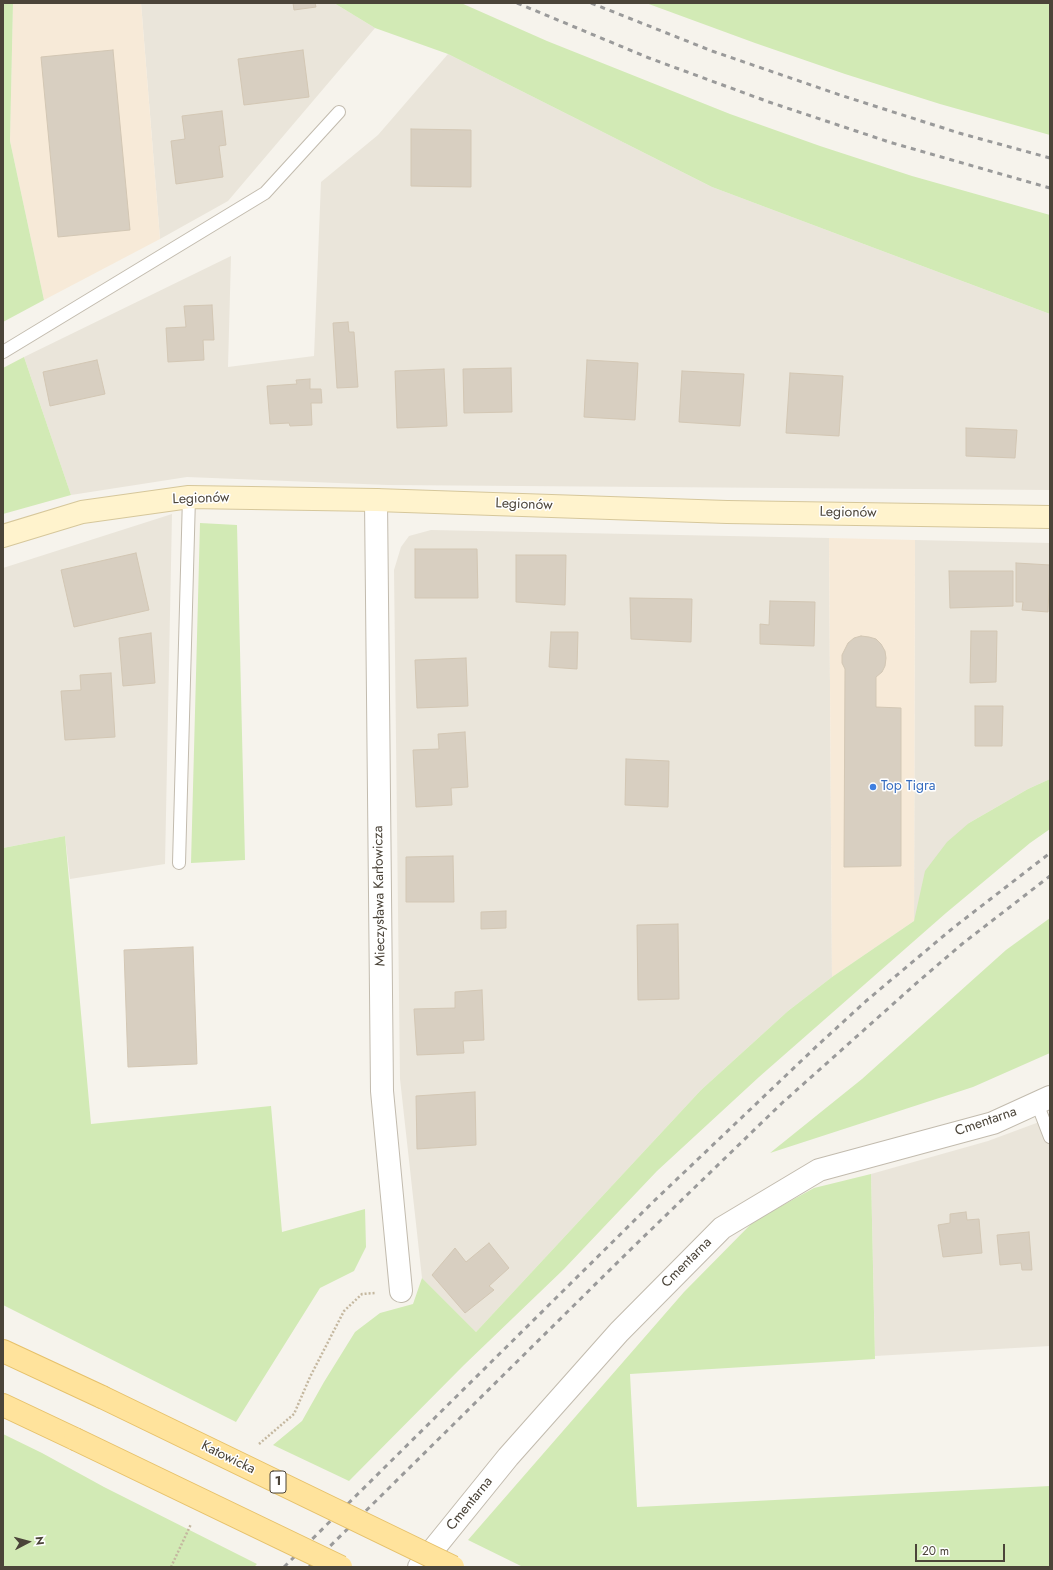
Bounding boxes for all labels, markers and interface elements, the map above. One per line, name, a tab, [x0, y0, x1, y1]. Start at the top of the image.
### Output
street label: Legionów	[172, 490, 230, 508]
street label: Legionów	[495, 496, 553, 514]
street label: Legionów	[819, 504, 877, 522]
place label: Top Tigra	[881, 779, 936, 795]
marker: Top Tigra	[868, 782, 878, 792]
street label: Mieczysława Karłowicza	[370, 825, 390, 967]
street label: Cmentarna	[953, 1104, 1019, 1140]
street label: Cmentarna	[658, 1234, 716, 1292]
street label: Katowicka	[198, 1438, 258, 1478]
road number: 1	[270, 1471, 286, 1493]
street label: Cmentarna	[443, 1474, 497, 1534]
north arrow	[8, 1522, 48, 1562]
text: N	[32, 1536, 48, 1546]
scale bar	[917, 1536, 1007, 1562]
text: 20 m	[922, 1542, 949, 1560]

